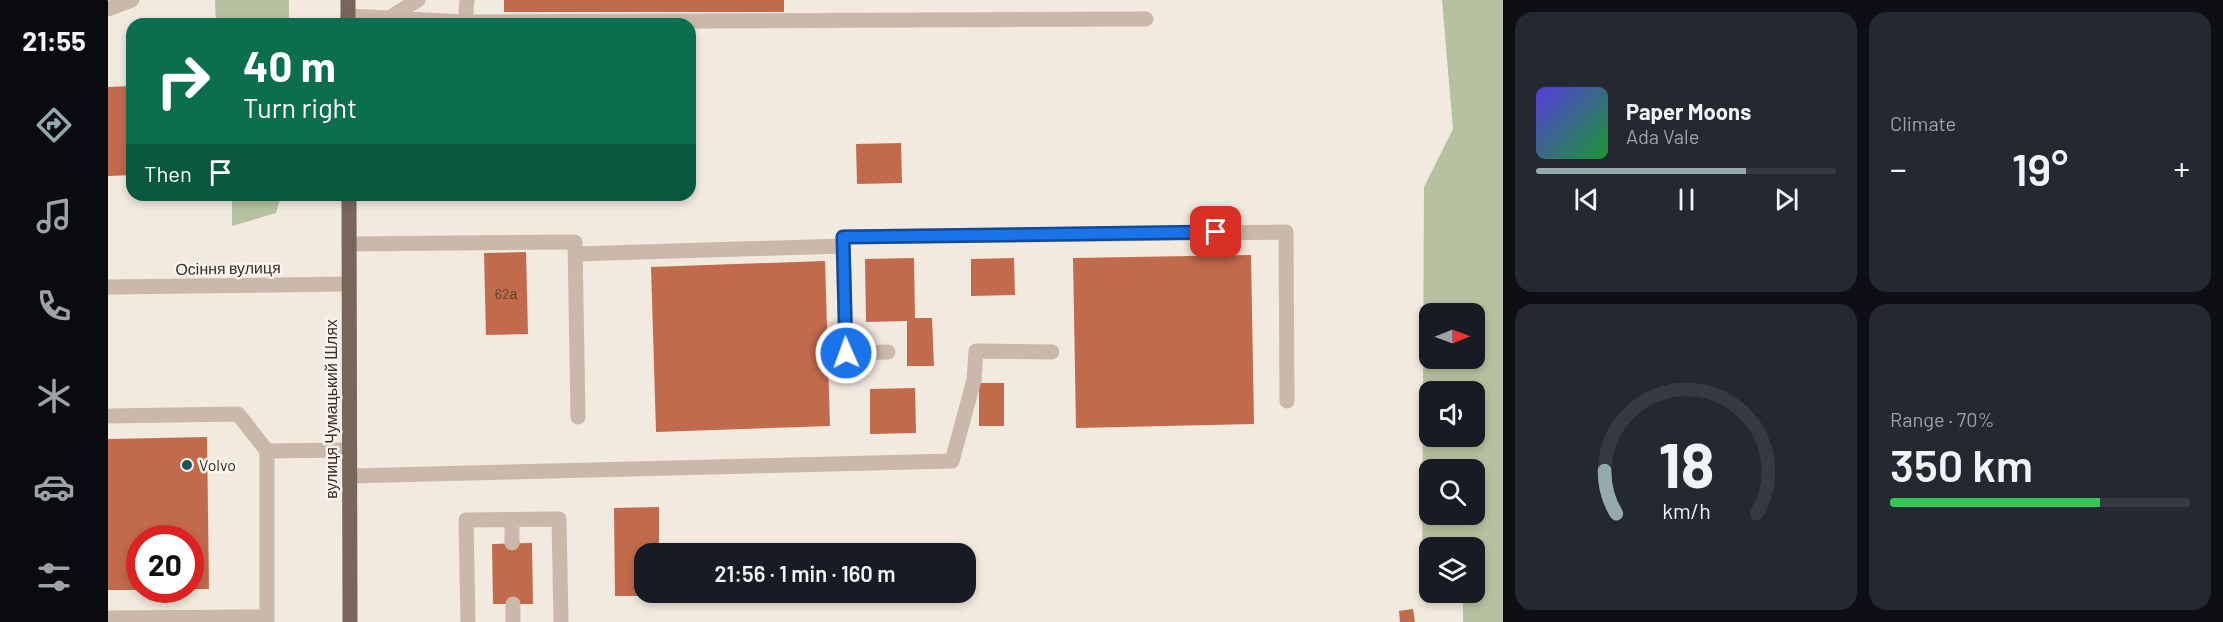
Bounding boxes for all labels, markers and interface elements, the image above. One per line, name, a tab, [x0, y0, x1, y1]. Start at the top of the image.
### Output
text: 21:55	[22, 24, 86, 56]
text: 40 m	[243, 40, 336, 90]
icon: right	[144, 42, 222, 120]
text: Turn right	[243, 91, 357, 123]
text: Paper Moons	[1626, 98, 1751, 124]
icon: directions	[33, 104, 75, 146]
text: Climate	[1890, 111, 1956, 135]
text: Ada Vale	[1626, 124, 1699, 148]
text: 19°	[2012, 141, 2068, 195]
text: −	[1890, 148, 1907, 188]
text: +	[2174, 148, 2190, 188]
icon: arrive	[204, 156, 237, 189]
text: Then	[144, 160, 192, 186]
icon: previous	[1570, 183, 1603, 216]
icon: pause	[1670, 183, 1703, 216]
icon: next	[1770, 183, 1803, 216]
icon: music	[33, 195, 75, 237]
pin	[1190, 206, 1241, 257]
icon: arrive	[1199, 215, 1232, 248]
street label: Осіння вулиця	[175, 257, 281, 278]
icon: phone	[33, 285, 75, 327]
house number: 62а	[495, 285, 517, 302]
north arrow	[1419, 303, 1485, 369]
map controls	[1419, 303, 1485, 603]
street label: вулиця Чумацький Шлях	[321, 319, 340, 499]
position arrow	[814, 321, 878, 385]
icon: climate	[33, 375, 75, 417]
button: sound	[1419, 381, 1485, 447]
text: Range · 70%	[1890, 407, 1995, 431]
text: 18	[1658, 426, 1714, 500]
text: 350 km	[1890, 437, 2033, 491]
place label: Volvo	[199, 455, 236, 474]
marker: Volvo	[180, 458, 194, 472]
button: search	[1419, 459, 1485, 525]
icon: car	[33, 466, 75, 508]
text: km/h	[1662, 498, 1710, 523]
speed limit sign: 20	[126, 525, 204, 603]
button: layers	[1419, 537, 1485, 603]
icon: filters	[33, 556, 75, 598]
text: 21:56 · 1 min · 160 m	[715, 560, 895, 586]

